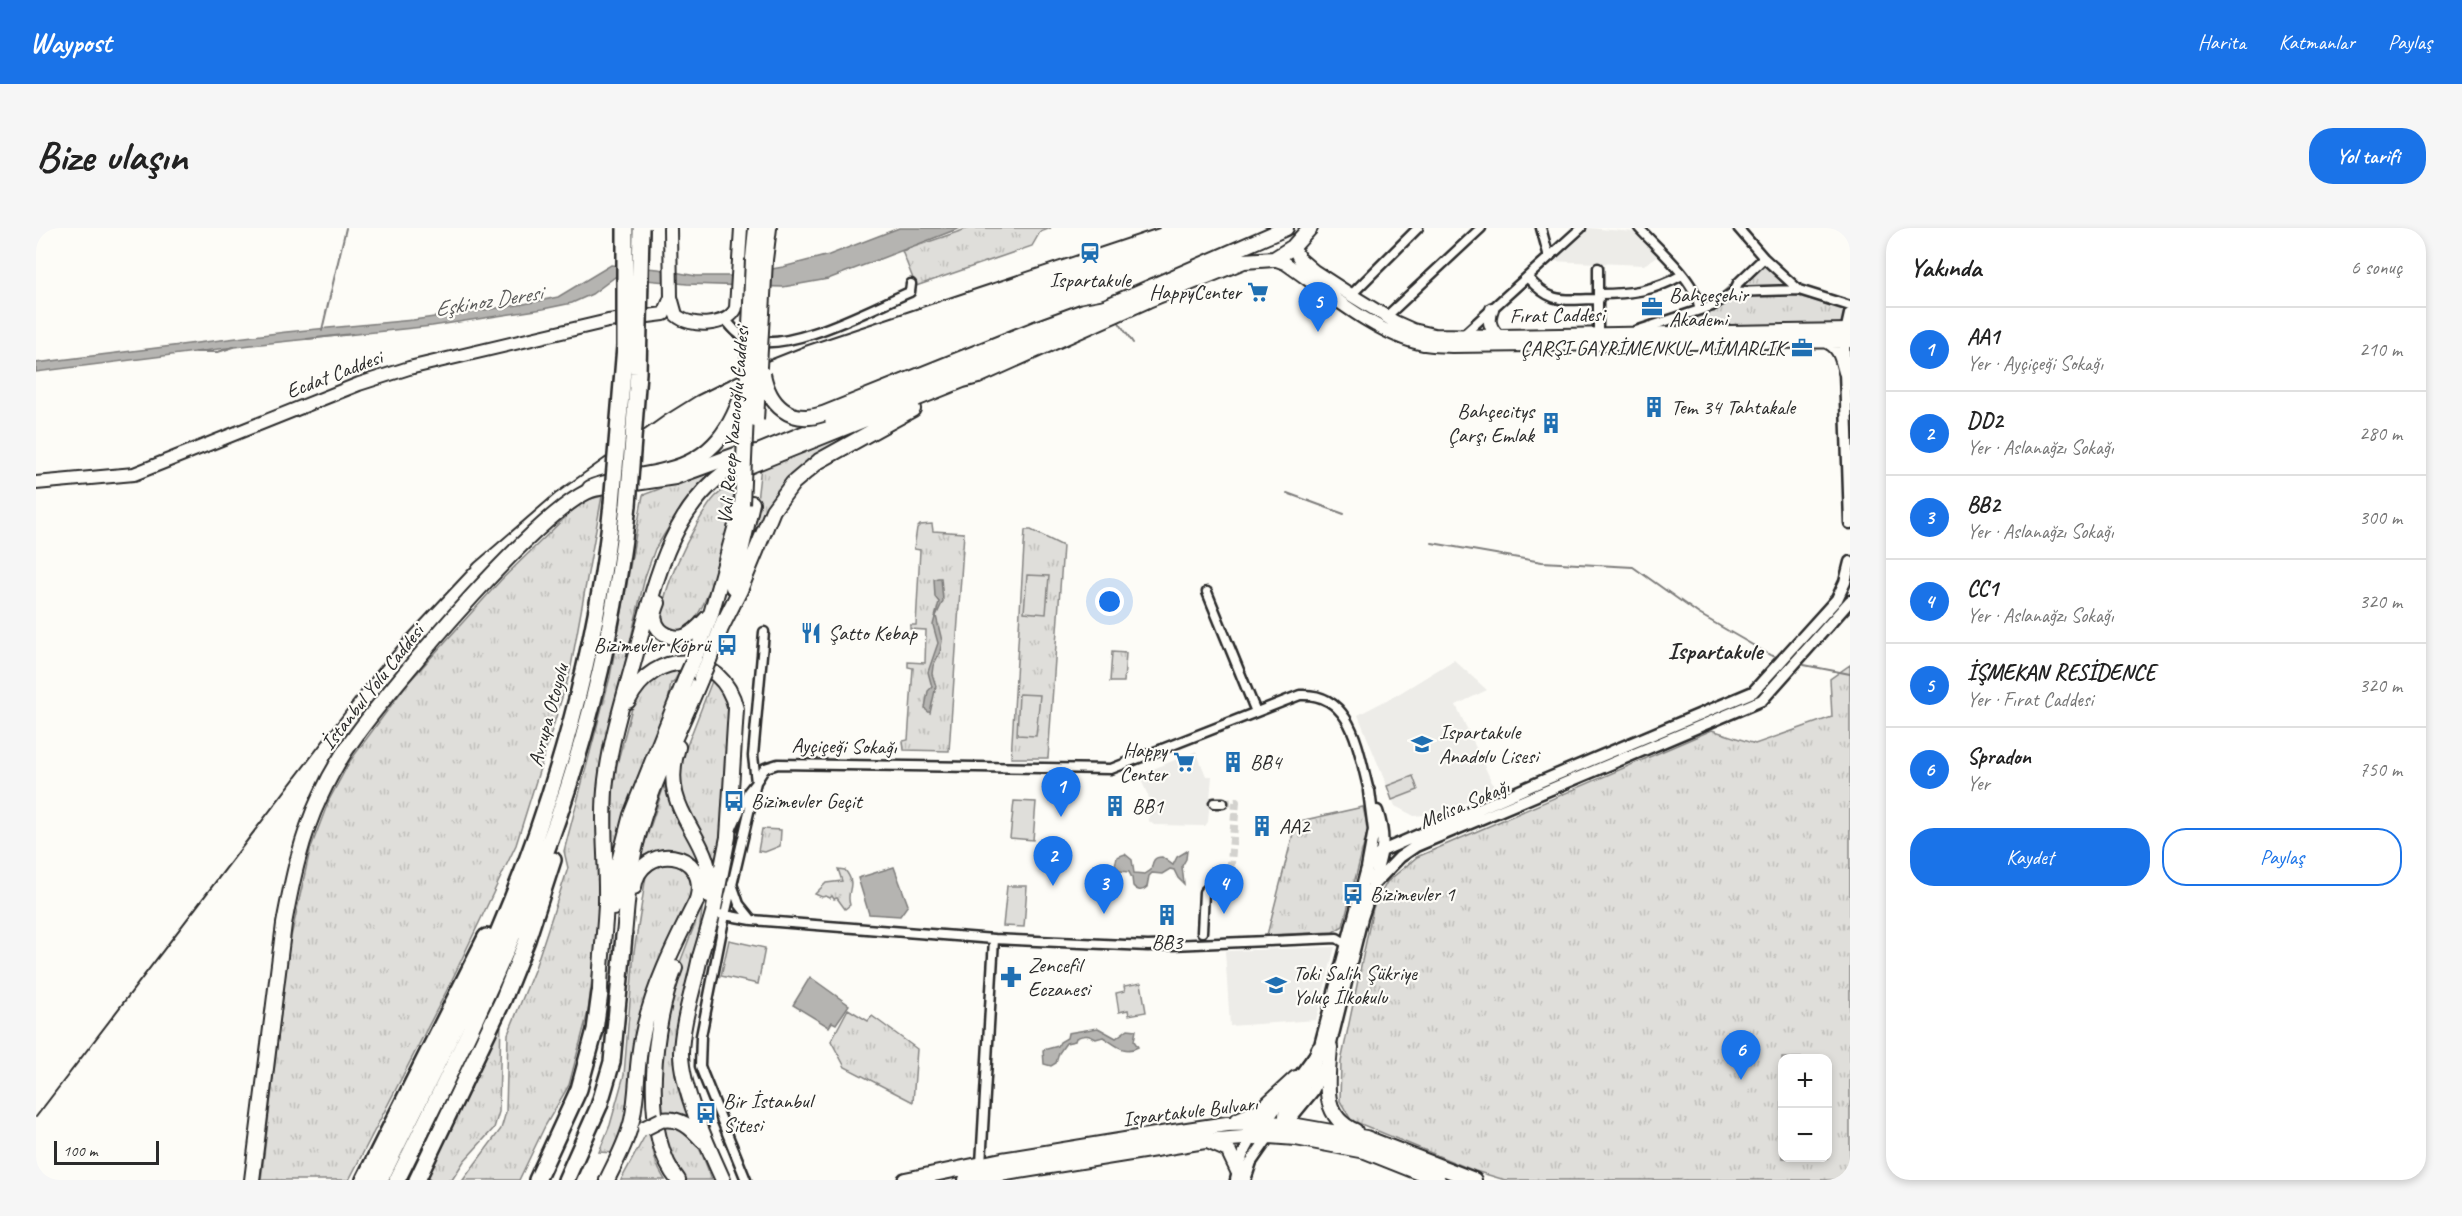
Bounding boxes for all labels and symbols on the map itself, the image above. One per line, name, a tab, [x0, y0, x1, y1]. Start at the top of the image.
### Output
station icon: Ispartakule	[1078, 241, 1102, 265]
place label: Ispartakule	[1049, 267, 1133, 293]
water label: Eşkinoz Deresi	[433, 278, 548, 323]
place label: HappyCenter	[1149, 279, 1242, 305]
supermarket icon: HappyCenter	[1246, 280, 1270, 304]
pin: 5	[1298, 282, 1338, 332]
place label: Bahçeşehir Akademi	[1669, 282, 1750, 332]
office icon: Bahçeşehir Akademi	[1640, 295, 1664, 319]
street label: Fırat Caddesi	[1509, 301, 1608, 329]
street label: Vali Recep Yazıcıoğlu Caddesi	[711, 322, 755, 525]
place label: ÇARŞI GAYRİMENKUL MİMARLIK	[1520, 335, 1790, 361]
office icon: ÇARŞI GAYRİMENKUL MİMARLIK	[1790, 336, 1814, 360]
street label: Ecdat Caddesi	[282, 343, 389, 404]
place label: Tem 34 Tahtakale	[1671, 394, 1797, 420]
building icon: Tem 34 Tahtakale	[1642, 395, 1666, 419]
place label: Bahçecitys Çarşı Emlak	[1448, 398, 1536, 448]
building icon: Bahçecitys Çarşı Emlak	[1539, 411, 1563, 435]
your location	[1095, 587, 1124, 616]
street label: İstanbul Yolu Caddesi	[315, 616, 431, 755]
place label: Şatto Kebap	[828, 620, 918, 646]
restaurant icon: Şatto Kebap	[799, 621, 823, 645]
place label: Bizimevler Köprü	[594, 632, 712, 658]
bus stop icon: Bizimevler Köprü	[715, 633, 739, 657]
district label: Ispartakule	[1668, 636, 1764, 666]
street label: Avrupa Otoyolu	[522, 660, 574, 769]
place label: Ispartakule Anadolu Lisesi	[1439, 719, 1541, 769]
street label: Ayçiçeği Sokağı	[791, 732, 898, 760]
school or university icon: Ispartakule Anadolu Lisesi	[1410, 732, 1434, 756]
place label: Happy Center	[1119, 737, 1169, 787]
place label: BB4	[1250, 749, 1284, 775]
supermarket icon: Happy Center	[1172, 750, 1196, 774]
building icon: BB4	[1221, 750, 1245, 774]
pin: 1	[1042, 768, 1080, 817]
street label: Melisa Sokağı	[1415, 773, 1514, 835]
place label: Bizimevler Geçit	[751, 788, 864, 814]
bus stop icon: Bizimevler Geçit	[722, 789, 746, 813]
place label: BB1	[1132, 793, 1165, 819]
building icon: BB1	[1103, 794, 1127, 818]
place label: AA2	[1279, 813, 1311, 839]
building icon: AA2	[1250, 814, 1274, 838]
pin: 2	[1034, 836, 1072, 886]
pin: 3	[1084, 864, 1124, 914]
pin: 4	[1204, 864, 1244, 914]
place label: Bizimevler 1	[1370, 881, 1456, 907]
bus stop icon: Bizimevler 1	[1341, 882, 1365, 906]
building icon: BB3	[1155, 903, 1179, 927]
place label: BB3	[1151, 929, 1184, 955]
place label: Zencefil Eczanesi	[1028, 952, 1093, 1002]
place label: Toki Salih Şükriye Yoluç İlkokulu	[1293, 960, 1418, 1010]
pharmacy icon: Zencefil Eczanesi	[999, 965, 1023, 989]
school or university icon: Toki Salih Şükriye Yoluç İlkokulu	[1264, 973, 1288, 997]
pin: 6	[1722, 1030, 1760, 1080]
place label: Bir İstanbul Sitesi	[723, 1088, 816, 1138]
street label: Ispartakule Bulvarı	[1121, 1090, 1260, 1132]
bus stop icon: Bir İstanbul Sitesi	[694, 1101, 718, 1125]
scale bar	[54, 1138, 159, 1166]

